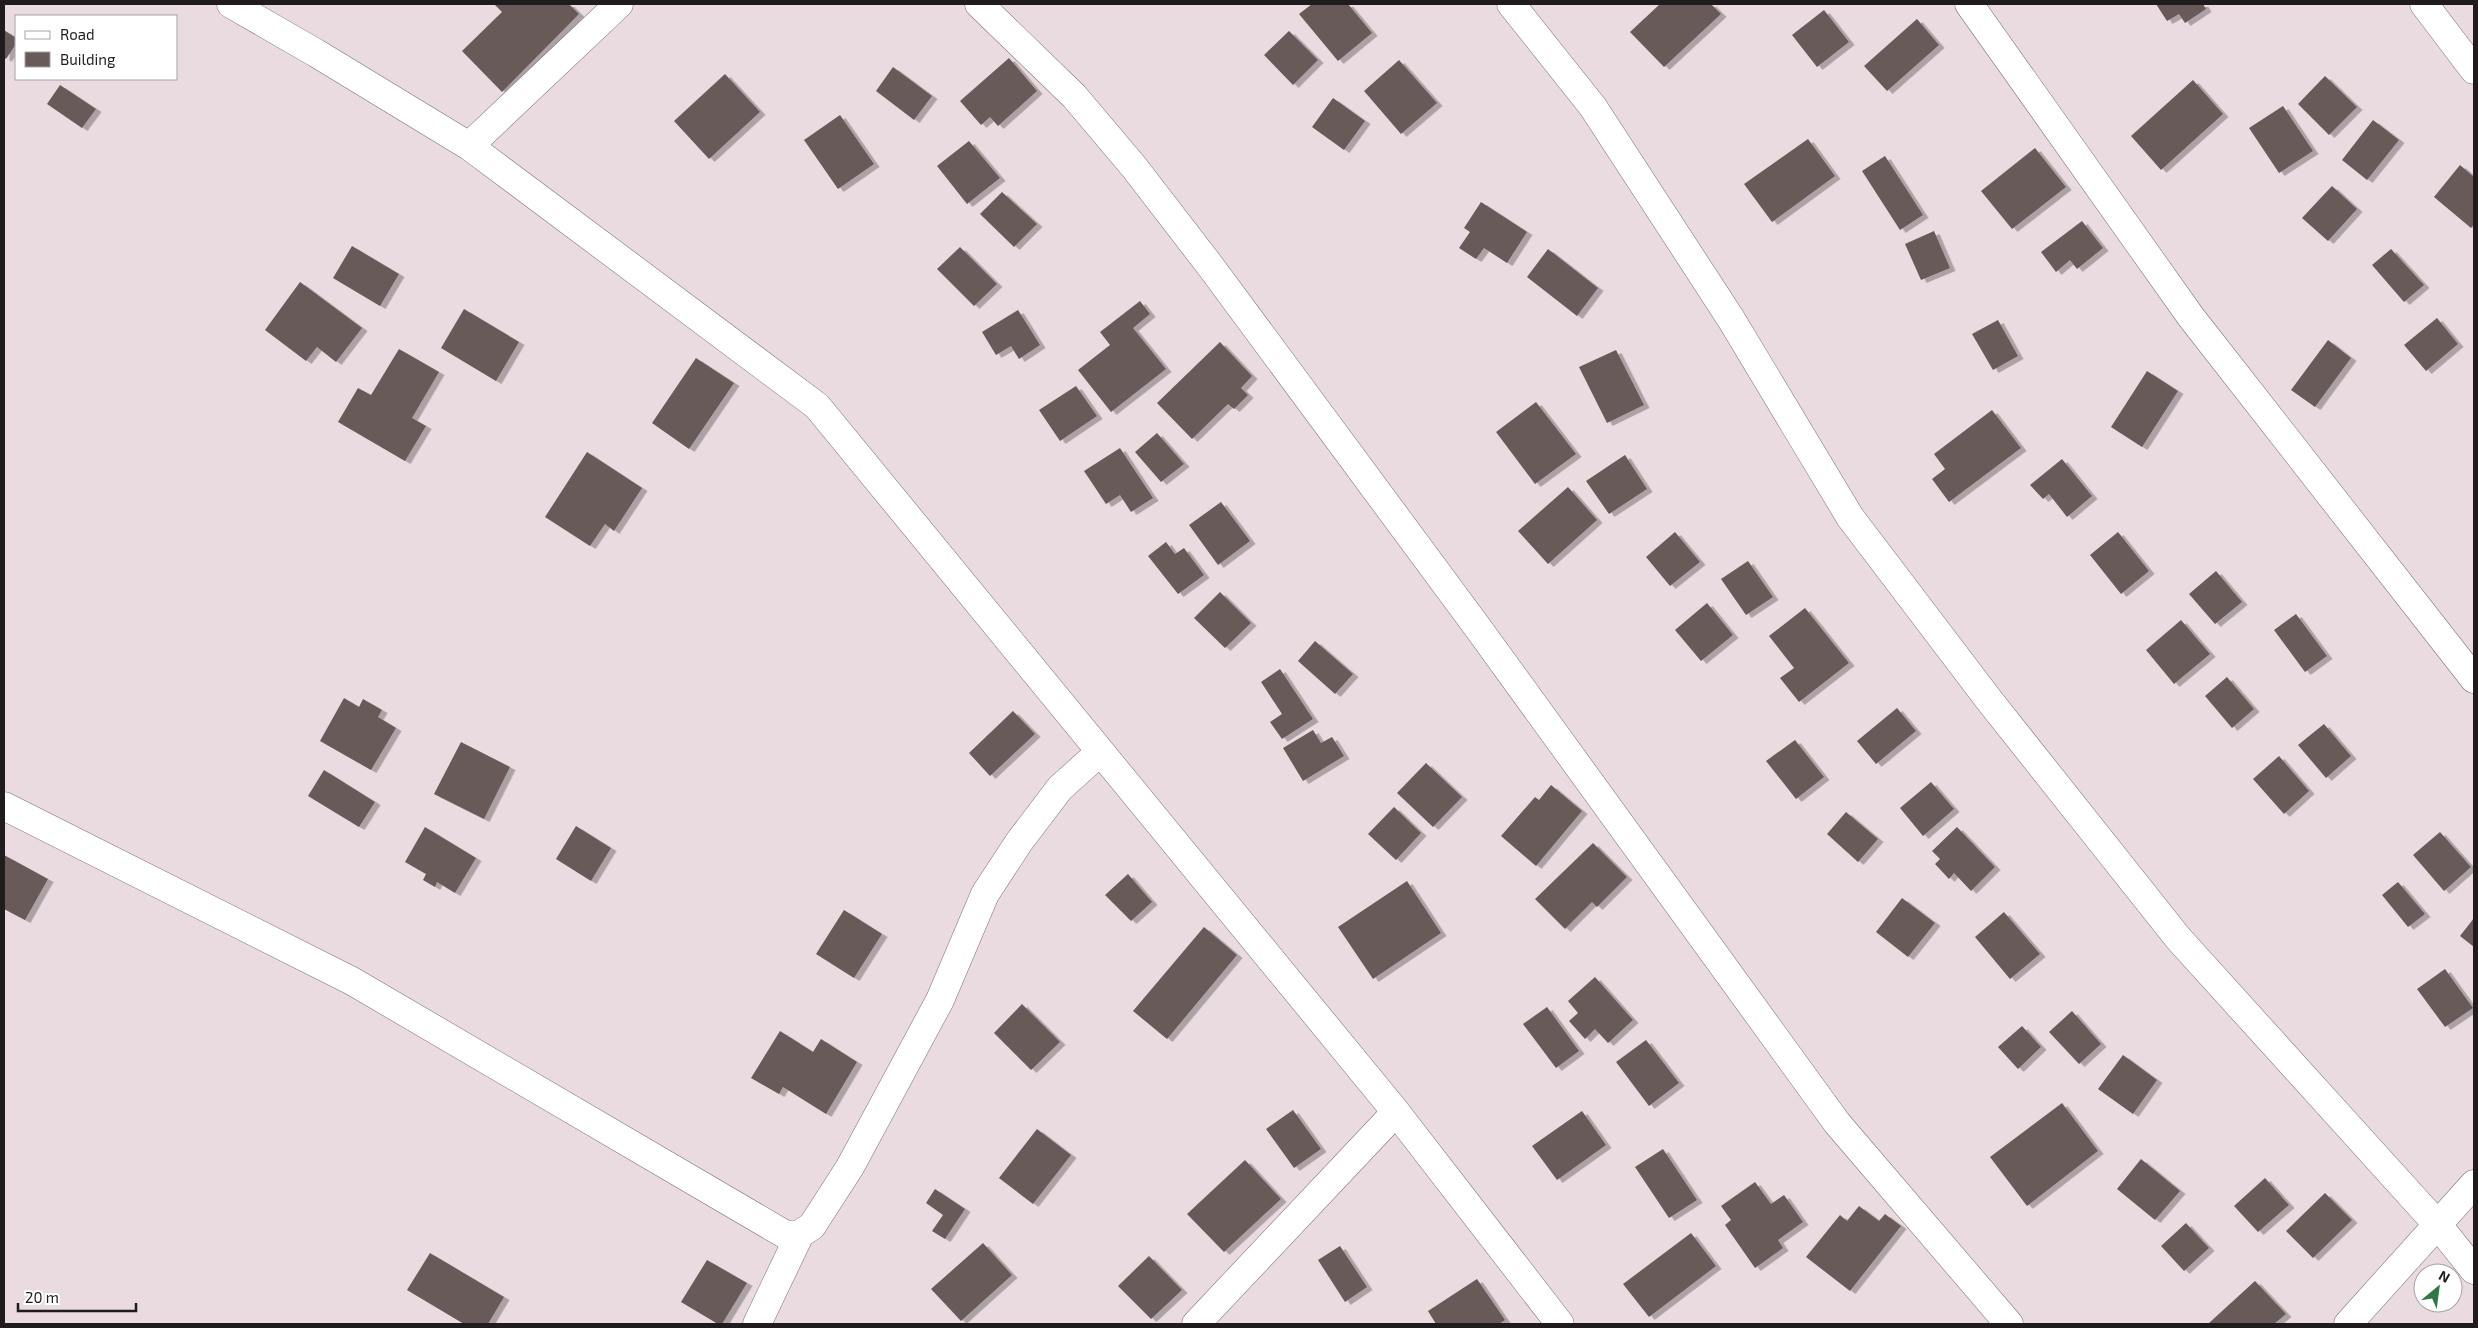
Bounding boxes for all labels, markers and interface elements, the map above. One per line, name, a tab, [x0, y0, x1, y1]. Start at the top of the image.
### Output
legend	[15, 15, 178, 80]
text: Road	[60, 25, 95, 43]
text: Building	[60, 50, 116, 68]
north arrow	[2413, 1263, 2463, 1313]
text: N	[2436, 1266, 2453, 1286]
scale bar	[18, 1280, 135, 1312]
text: 20 m	[25, 1288, 59, 1306]

